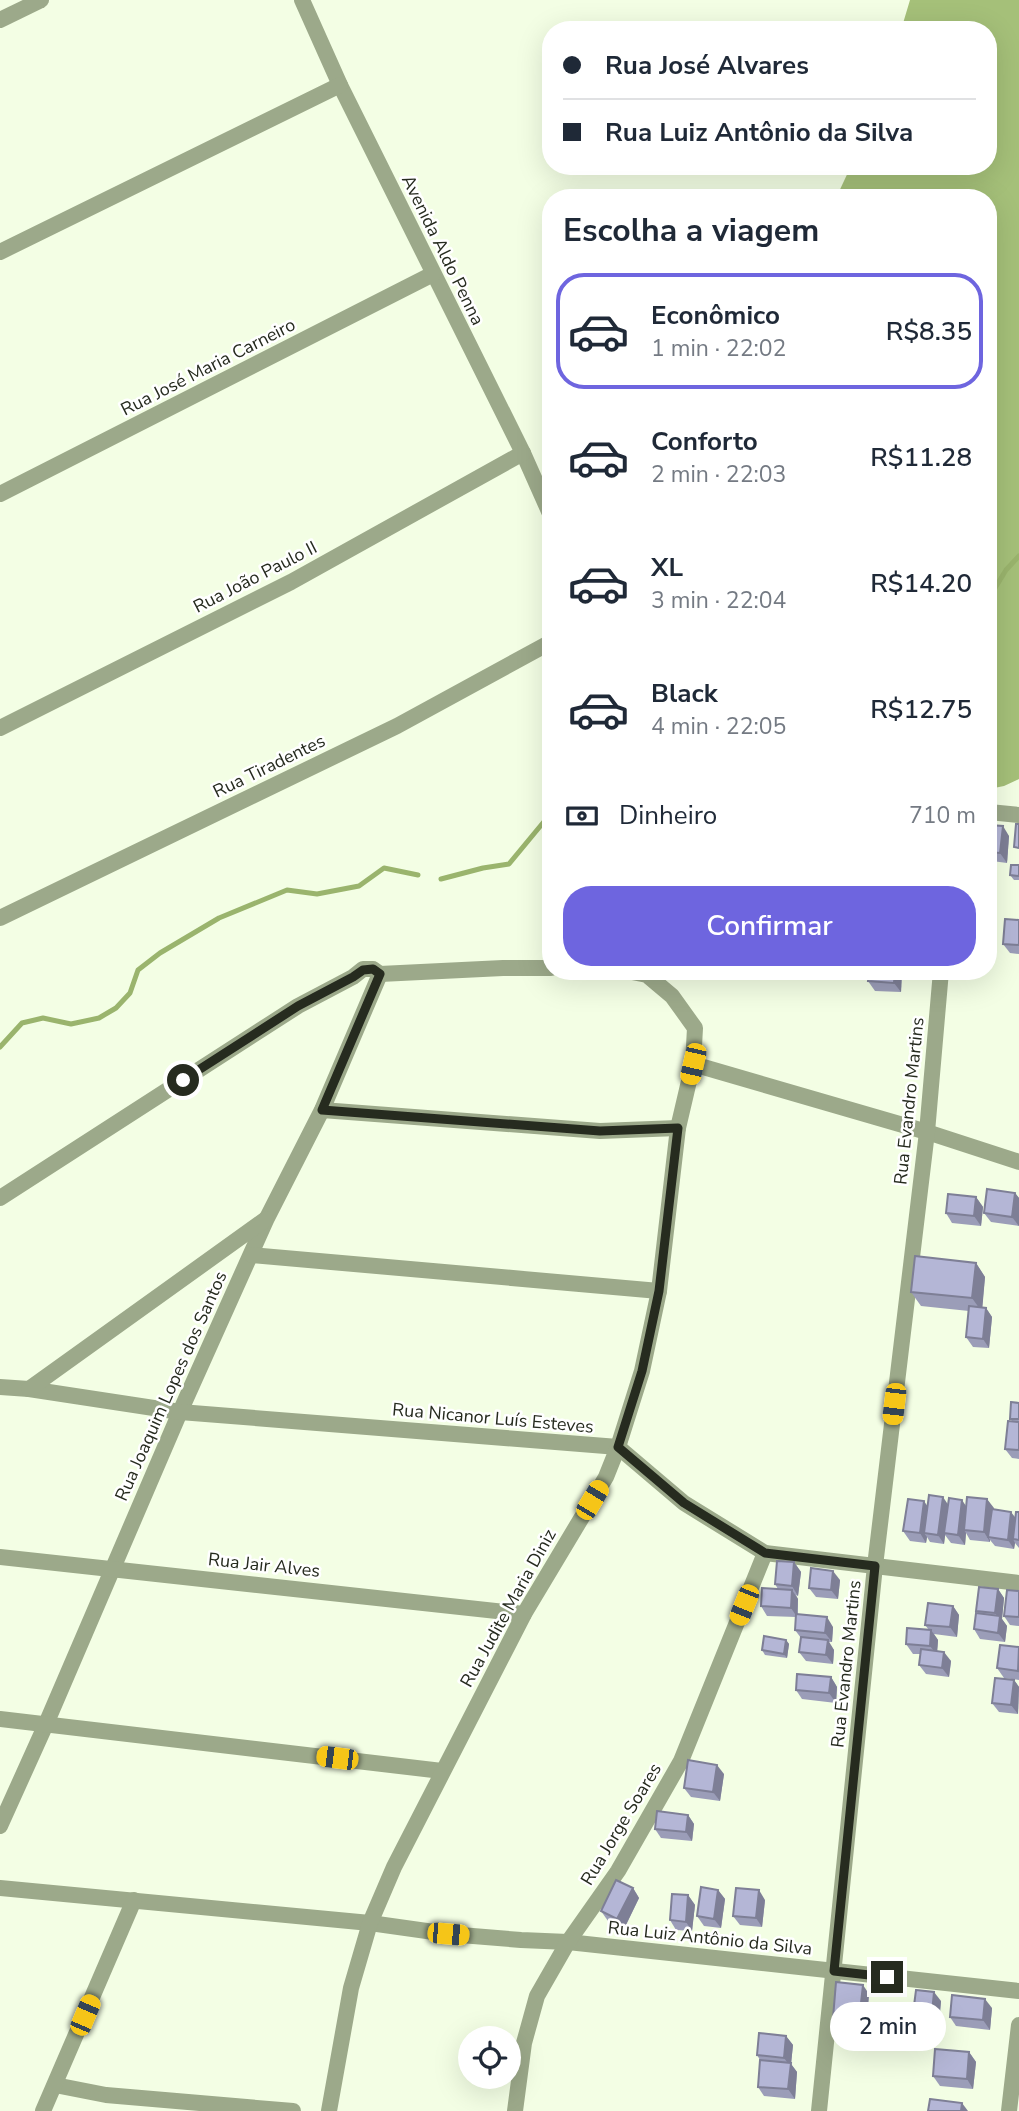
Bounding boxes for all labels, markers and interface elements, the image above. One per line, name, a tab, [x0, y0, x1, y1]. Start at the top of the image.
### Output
text: Rua José Alvares	[605, 48, 809, 83]
text: Rua Luiz Antônio da Silva	[605, 115, 913, 150]
street label: Avenida Aldo Penna	[396, 171, 490, 329]
text: Escolha a viagem	[563, 209, 819, 252]
text: Econômico	[651, 298, 780, 333]
icon: car	[567, 300, 630, 363]
street label: Rua José Maria Carneiro	[117, 313, 299, 421]
text: R$8.35	[886, 314, 972, 349]
text: 1 min · 22:02	[651, 333, 786, 364]
text: Conforto	[651, 424, 758, 459]
icon: car	[567, 426, 630, 489]
text: R$11.28	[870, 440, 972, 475]
text: 2 min · 22:03	[651, 459, 786, 490]
street label: Rua João Paulo II	[189, 535, 321, 619]
text: XL	[651, 550, 683, 585]
icon: car	[567, 552, 630, 615]
text: R$14.20	[870, 566, 972, 601]
text: 3 min · 22:04	[651, 585, 786, 616]
text: Black	[651, 676, 718, 711]
icon: car	[567, 678, 630, 741]
text: R$12.75	[870, 692, 972, 727]
text: 4 min · 22:05	[651, 711, 786, 742]
street label: Rua Tiradentes	[209, 728, 329, 804]
icon: cash	[563, 797, 601, 835]
text: Dinheiro	[619, 798, 717, 833]
text: 710 m	[909, 800, 976, 831]
button: Confirmar	[563, 886, 976, 966]
street label: Rua Evandro Martins	[888, 1016, 930, 1186]
car	[679, 1041, 708, 1087]
route start	[167, 1064, 199, 1096]
street label: Rua Joaquim Lopes dos Santos	[109, 1267, 233, 1505]
car	[882, 1382, 907, 1426]
street label: Rua Nicanor Luís Esteves	[391, 1397, 595, 1439]
car	[573, 1477, 612, 1523]
street label: Rua Judite Maria Diniz	[455, 1525, 561, 1691]
street label: Rua Jair Alves	[207, 1547, 321, 1583]
street label: Rua Evandro Martins	[825, 1579, 867, 1749]
car	[727, 1582, 762, 1628]
car	[315, 1745, 360, 1771]
street label: Rua Jorge Soares	[575, 1759, 667, 1889]
street label: Rua Luiz Antônio da Silva	[607, 1915, 813, 1961]
car	[427, 1922, 470, 1946]
route end	[871, 1961, 903, 1993]
car	[68, 1992, 103, 2038]
callout: 2 min	[829, 2002, 945, 2050]
text: 2 min	[859, 2011, 917, 2042]
map controls	[458, 2026, 521, 2089]
button: locate	[458, 2026, 521, 2089]

